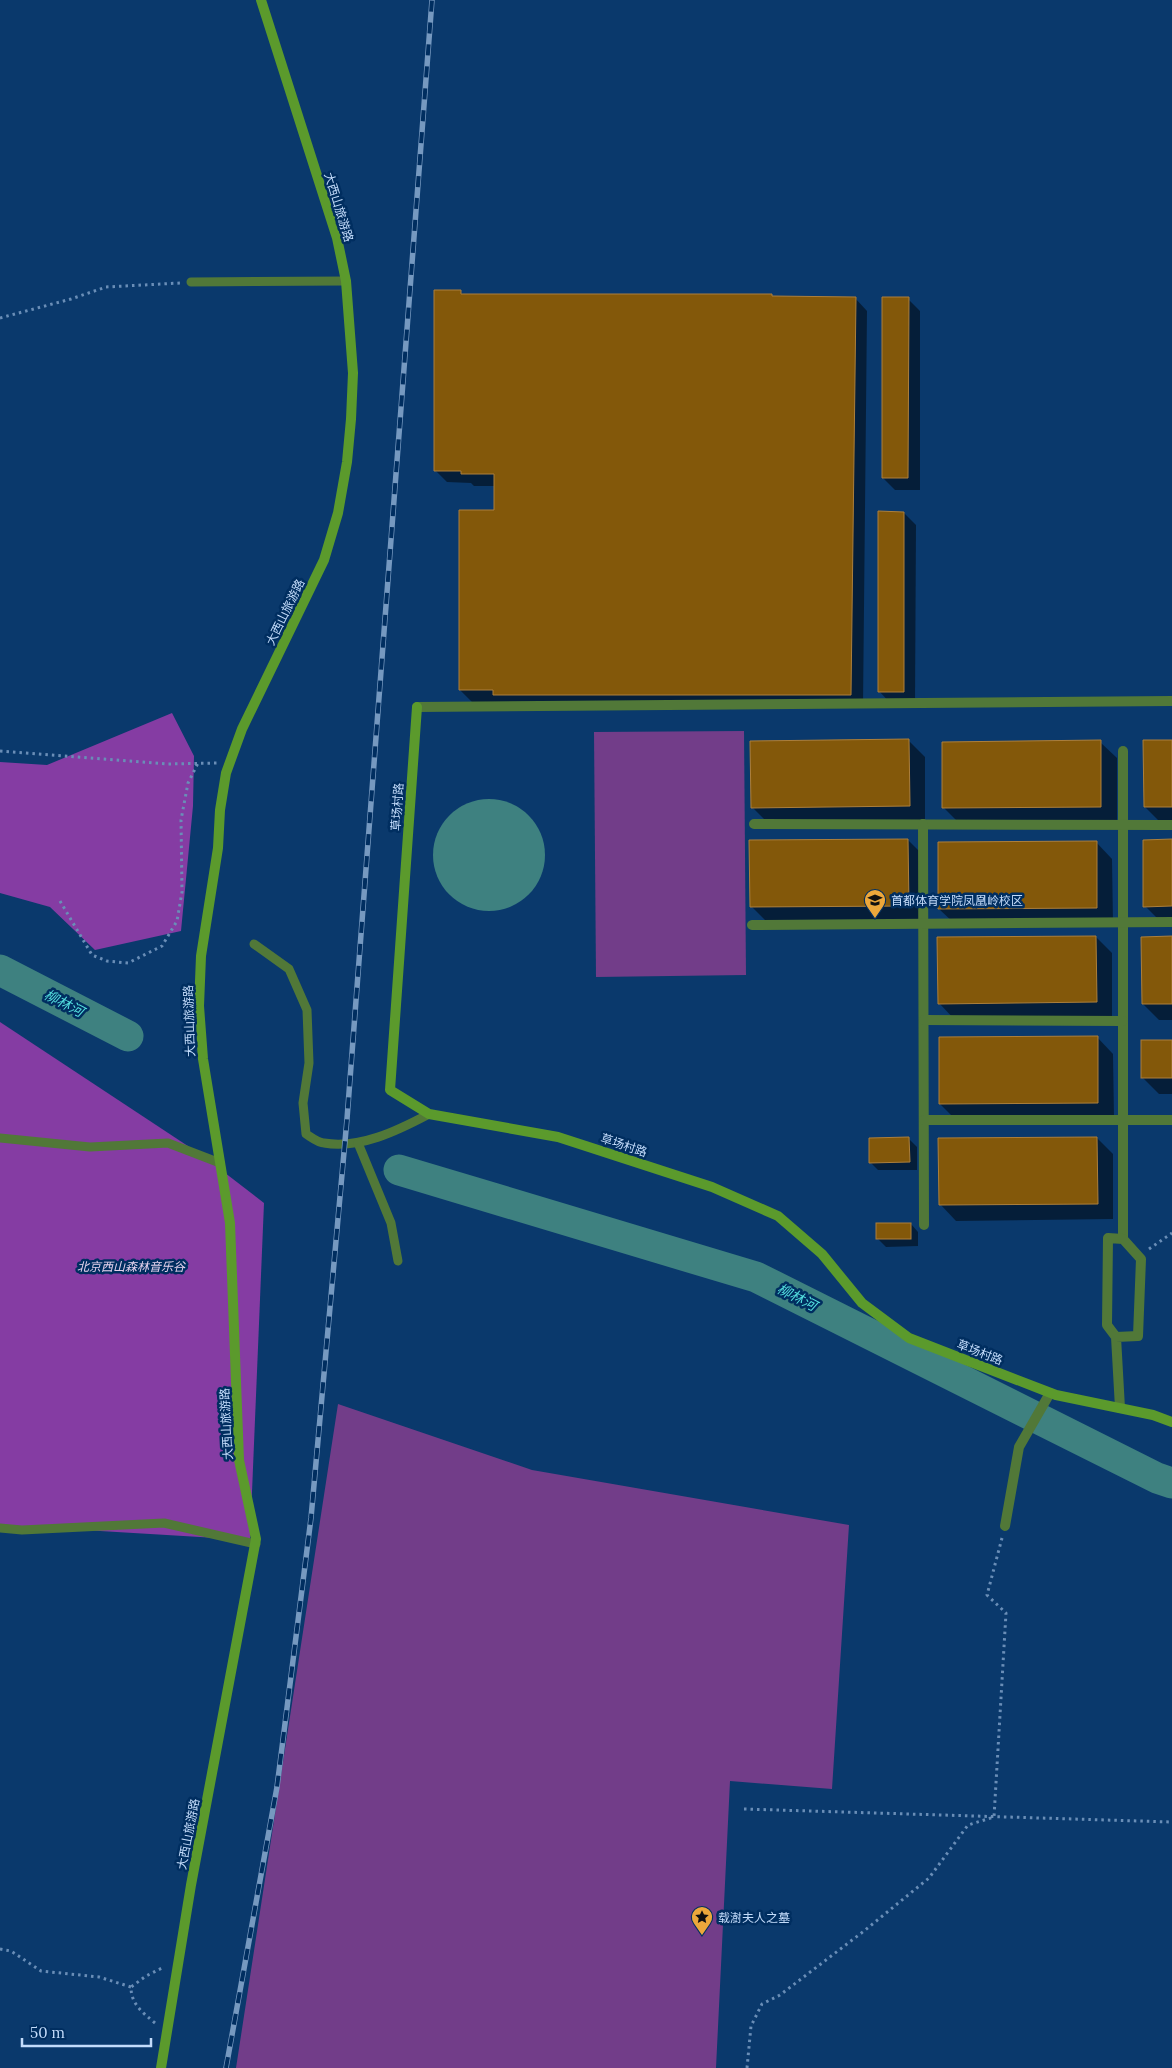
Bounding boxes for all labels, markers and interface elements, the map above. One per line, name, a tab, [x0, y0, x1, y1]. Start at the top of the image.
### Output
street label: 大西山旅游路	[321, 170, 357, 244]
street label: 大西山旅游路	[262, 576, 308, 648]
street label: 草场村路	[388, 783, 406, 831]
school or university icon: 首都体育学院凤凰岭校区	[863, 888, 887, 919]
place label: 首都体育学院凤凰岭校区	[891, 893, 1023, 908]
water label: 柳林河	[41, 985, 89, 1022]
street label: 大西山旅游路	[180, 985, 198, 1057]
street label: 草场村路	[599, 1130, 649, 1160]
park label: 北京西山森林音乐谷	[77, 1259, 186, 1274]
water label: 柳林河	[774, 1279, 822, 1316]
street label: 草场村路	[955, 1336, 1005, 1368]
street label: 大西山旅游路	[217, 1388, 235, 1460]
street label: 大西山旅游路	[174, 1797, 202, 1871]
place icon: 载澍夫人之墓	[690, 1905, 714, 1936]
place label: 载澍夫人之墓	[718, 1910, 790, 1925]
scale bar	[22, 2016, 151, 2048]
text: 50 m	[30, 2023, 65, 2042]

